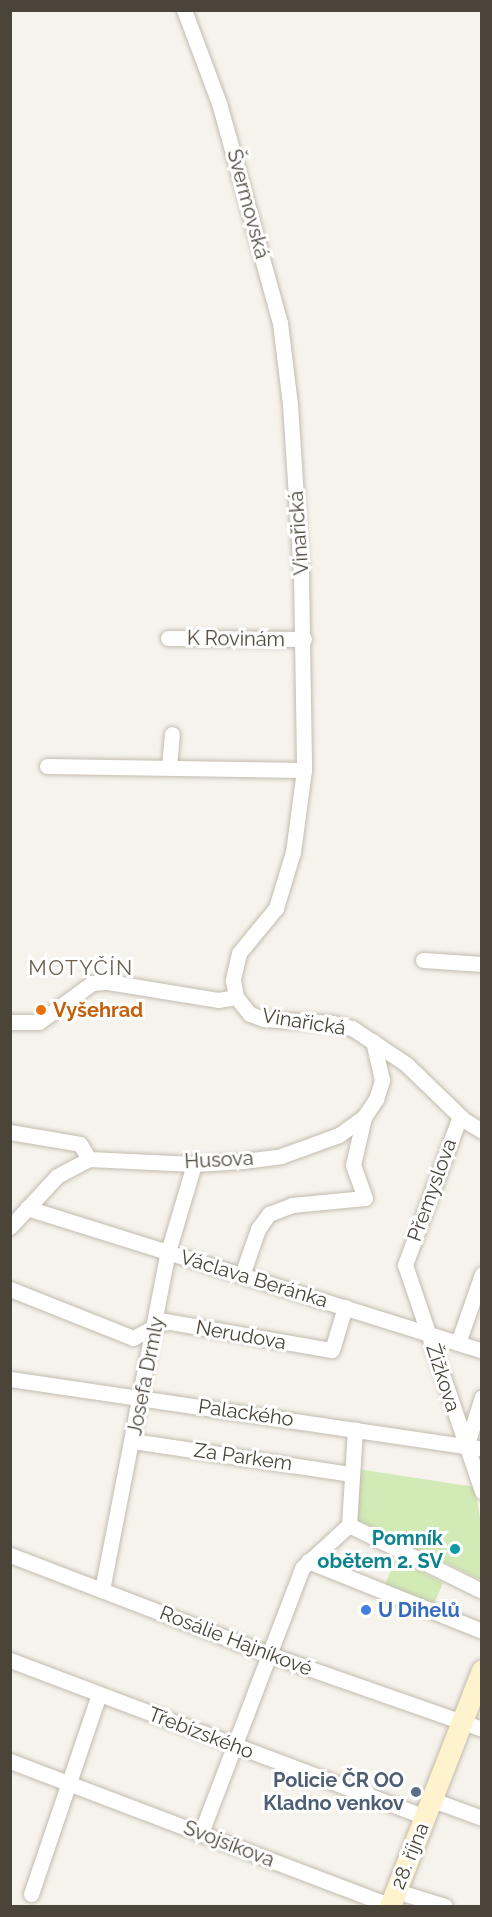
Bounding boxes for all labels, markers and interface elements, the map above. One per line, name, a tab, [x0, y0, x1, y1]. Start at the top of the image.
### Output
street label: Švermovská	[222, 147, 274, 261]
street label: Vinařická	[284, 490, 314, 576]
street label: K Rovinám	[187, 626, 285, 652]
district label: MOTYČÍN	[28, 955, 134, 981]
place label: Vyšehrad	[53, 998, 143, 1022]
marker: Vyšehrad	[34, 1003, 48, 1017]
street label: Vinařická	[260, 1004, 348, 1040]
street label: Přemyslova	[402, 1135, 462, 1245]
street label: Husova	[184, 1146, 254, 1174]
street label: Václava Beránka	[177, 1245, 331, 1313]
street label: Josefa Drmly	[123, 1314, 169, 1438]
street label: Nerudova	[194, 1315, 288, 1355]
street label: Žižkova	[421, 1341, 465, 1415]
street label: Palackého	[197, 1394, 295, 1432]
street label: Za Parkem	[192, 1438, 294, 1476]
place label: Pomník obětem 2. SV	[317, 1526, 443, 1573]
marker: Pomník obětem 2. SV	[448, 1542, 462, 1556]
place label: U Dihelů	[378, 1598, 460, 1622]
street label: Rosálie Hajníkové	[156, 1601, 316, 1681]
marker: U Dihelů	[359, 1603, 373, 1617]
street label: Třebízského	[145, 1702, 257, 1764]
place label: Policie ČR OO Kladno venkov	[263, 1768, 404, 1815]
marker: Policie ČR OO Kladno venkov	[409, 1785, 423, 1799]
street label: Svojsíkova	[180, 1816, 278, 1872]
street label: 28. října	[386, 1819, 434, 1893]

